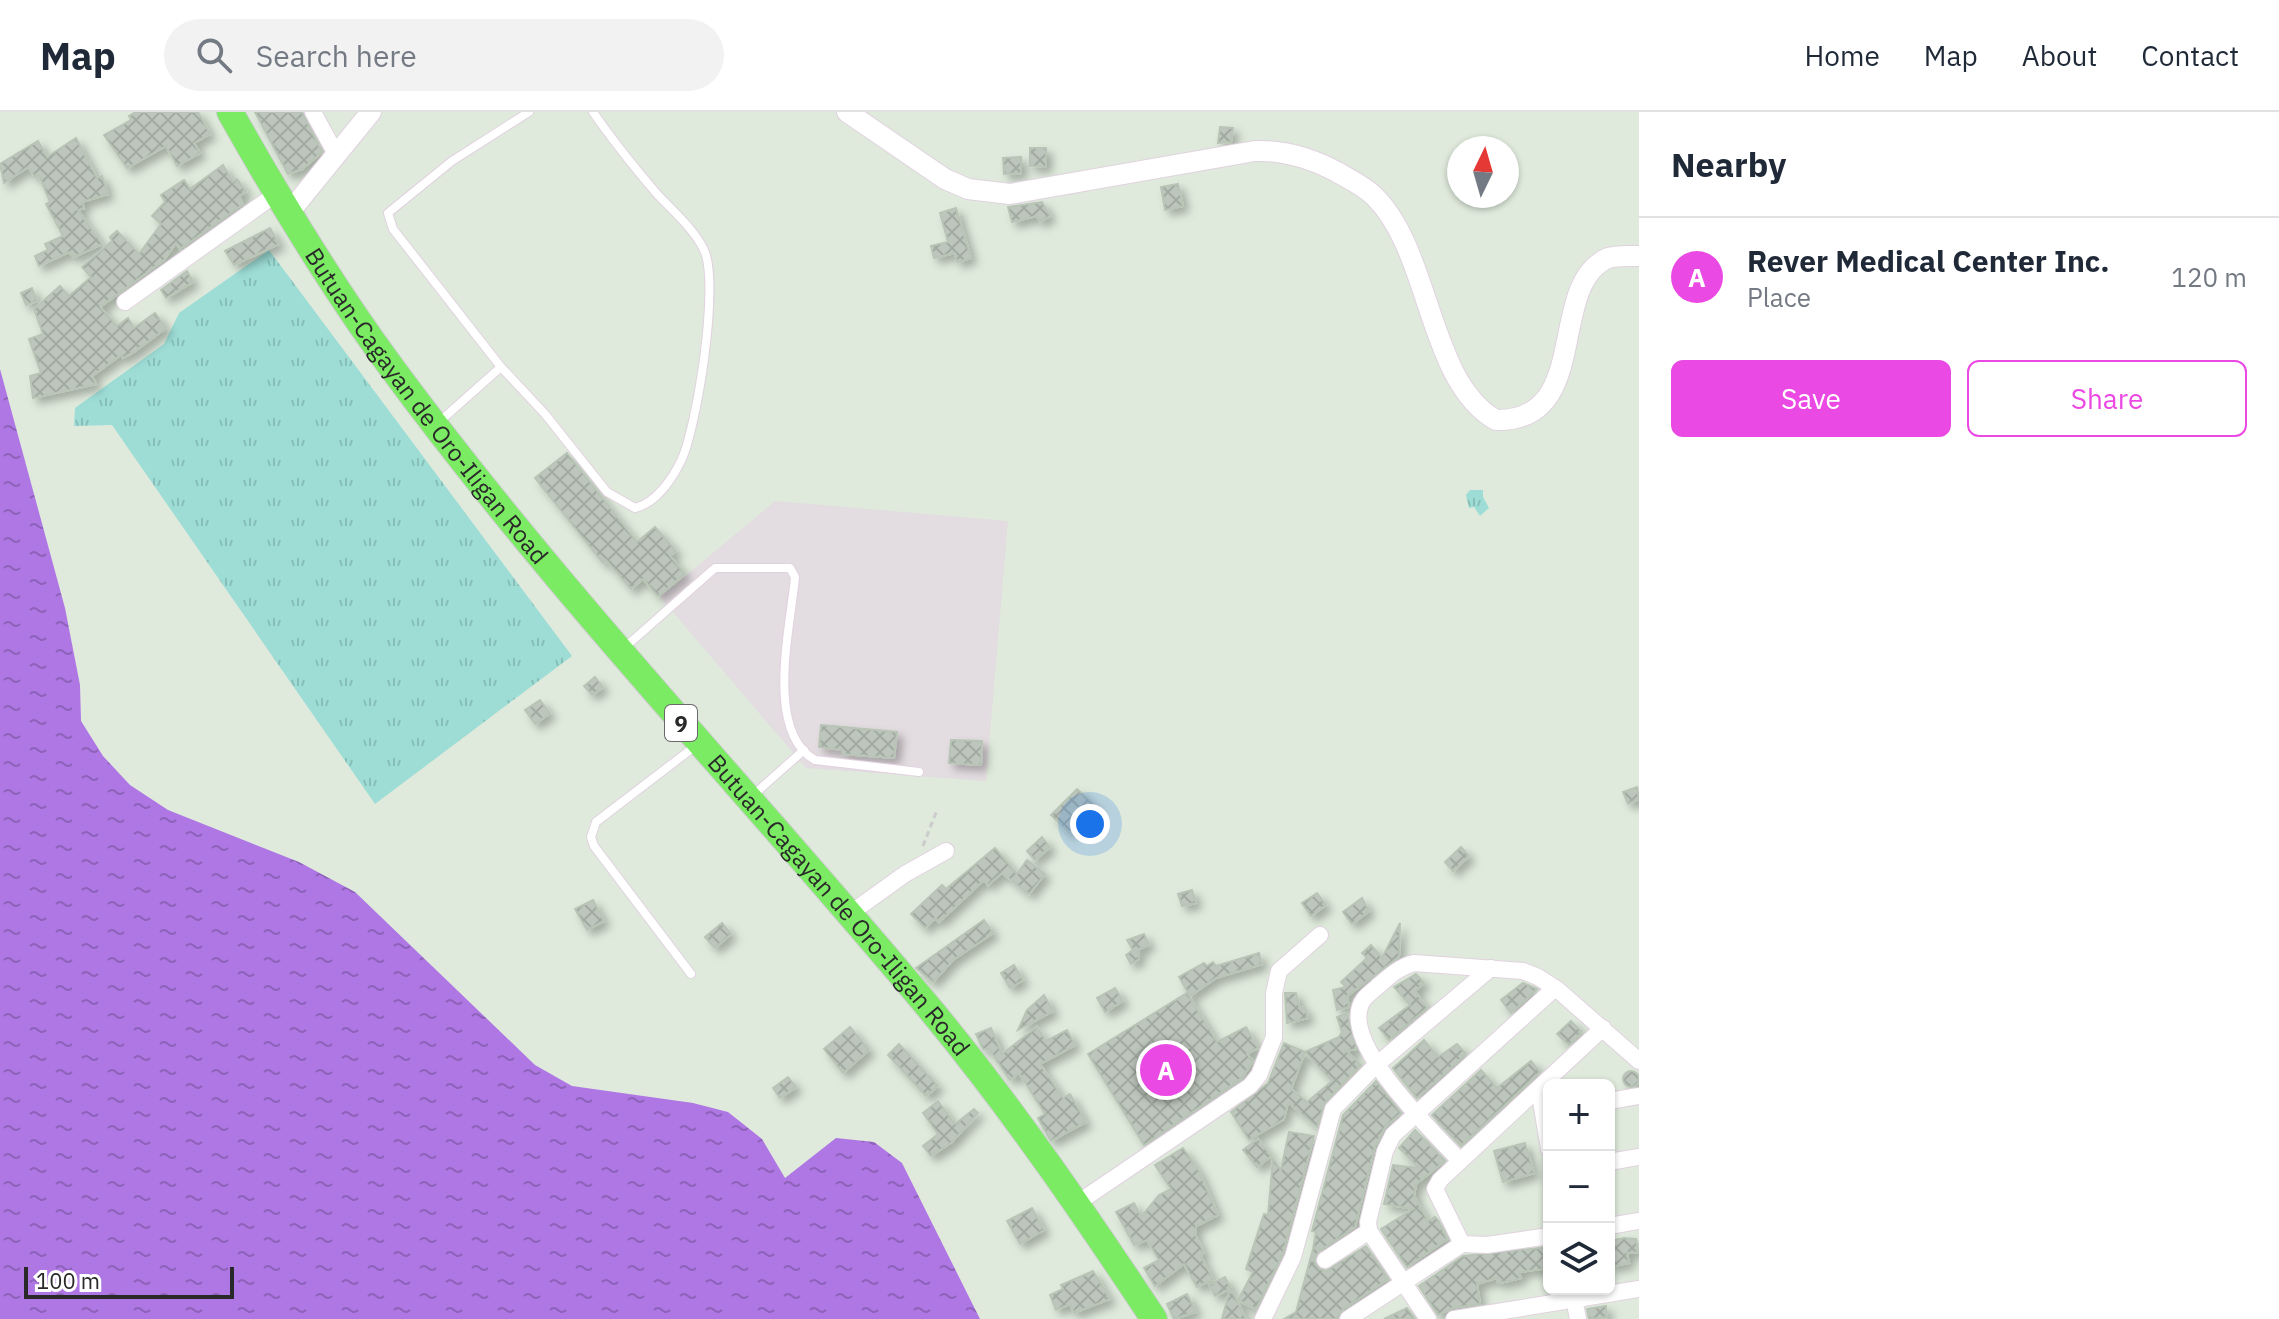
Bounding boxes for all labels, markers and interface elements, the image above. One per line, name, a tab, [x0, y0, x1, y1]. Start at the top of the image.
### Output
search box	[164, 19, 724, 91]
text: Map	[40, 31, 116, 80]
icon: search	[192, 33, 236, 77]
text: Search here	[256, 36, 417, 75]
text: Home	[1804, 37, 1880, 74]
text: Map	[1924, 37, 1978, 74]
text: About	[2022, 37, 2097, 74]
text: Contact	[2141, 37, 2239, 74]
north arrow	[1447, 136, 1519, 208]
text: Nearby	[1671, 142, 1786, 186]
street label: Butuan-Cagayan de Oro-Iligan Road	[298, 241, 556, 570]
text: Rever Medical Center Inc.	[1747, 241, 2110, 280]
text: A	[1688, 260, 1706, 294]
text: 120 m	[2171, 260, 2247, 294]
text: Place	[1747, 280, 1811, 314]
button: Save	[1671, 360, 1951, 437]
button: Share	[1967, 360, 2247, 437]
road number: 9	[665, 705, 697, 741]
street label: Butuan-Cagayan de Oro-Iligan Road	[701, 747, 978, 1062]
your location	[1070, 804, 1110, 844]
pin: A	[1140, 1040, 1192, 1100]
map controls	[1543, 1079, 1615, 1295]
button: +	[1543, 1079, 1615, 1151]
button: −	[1543, 1151, 1615, 1223]
button: layers	[1543, 1223, 1615, 1295]
scale bar	[24, 1263, 234, 1299]
text: 100 m	[36, 1266, 100, 1295]

